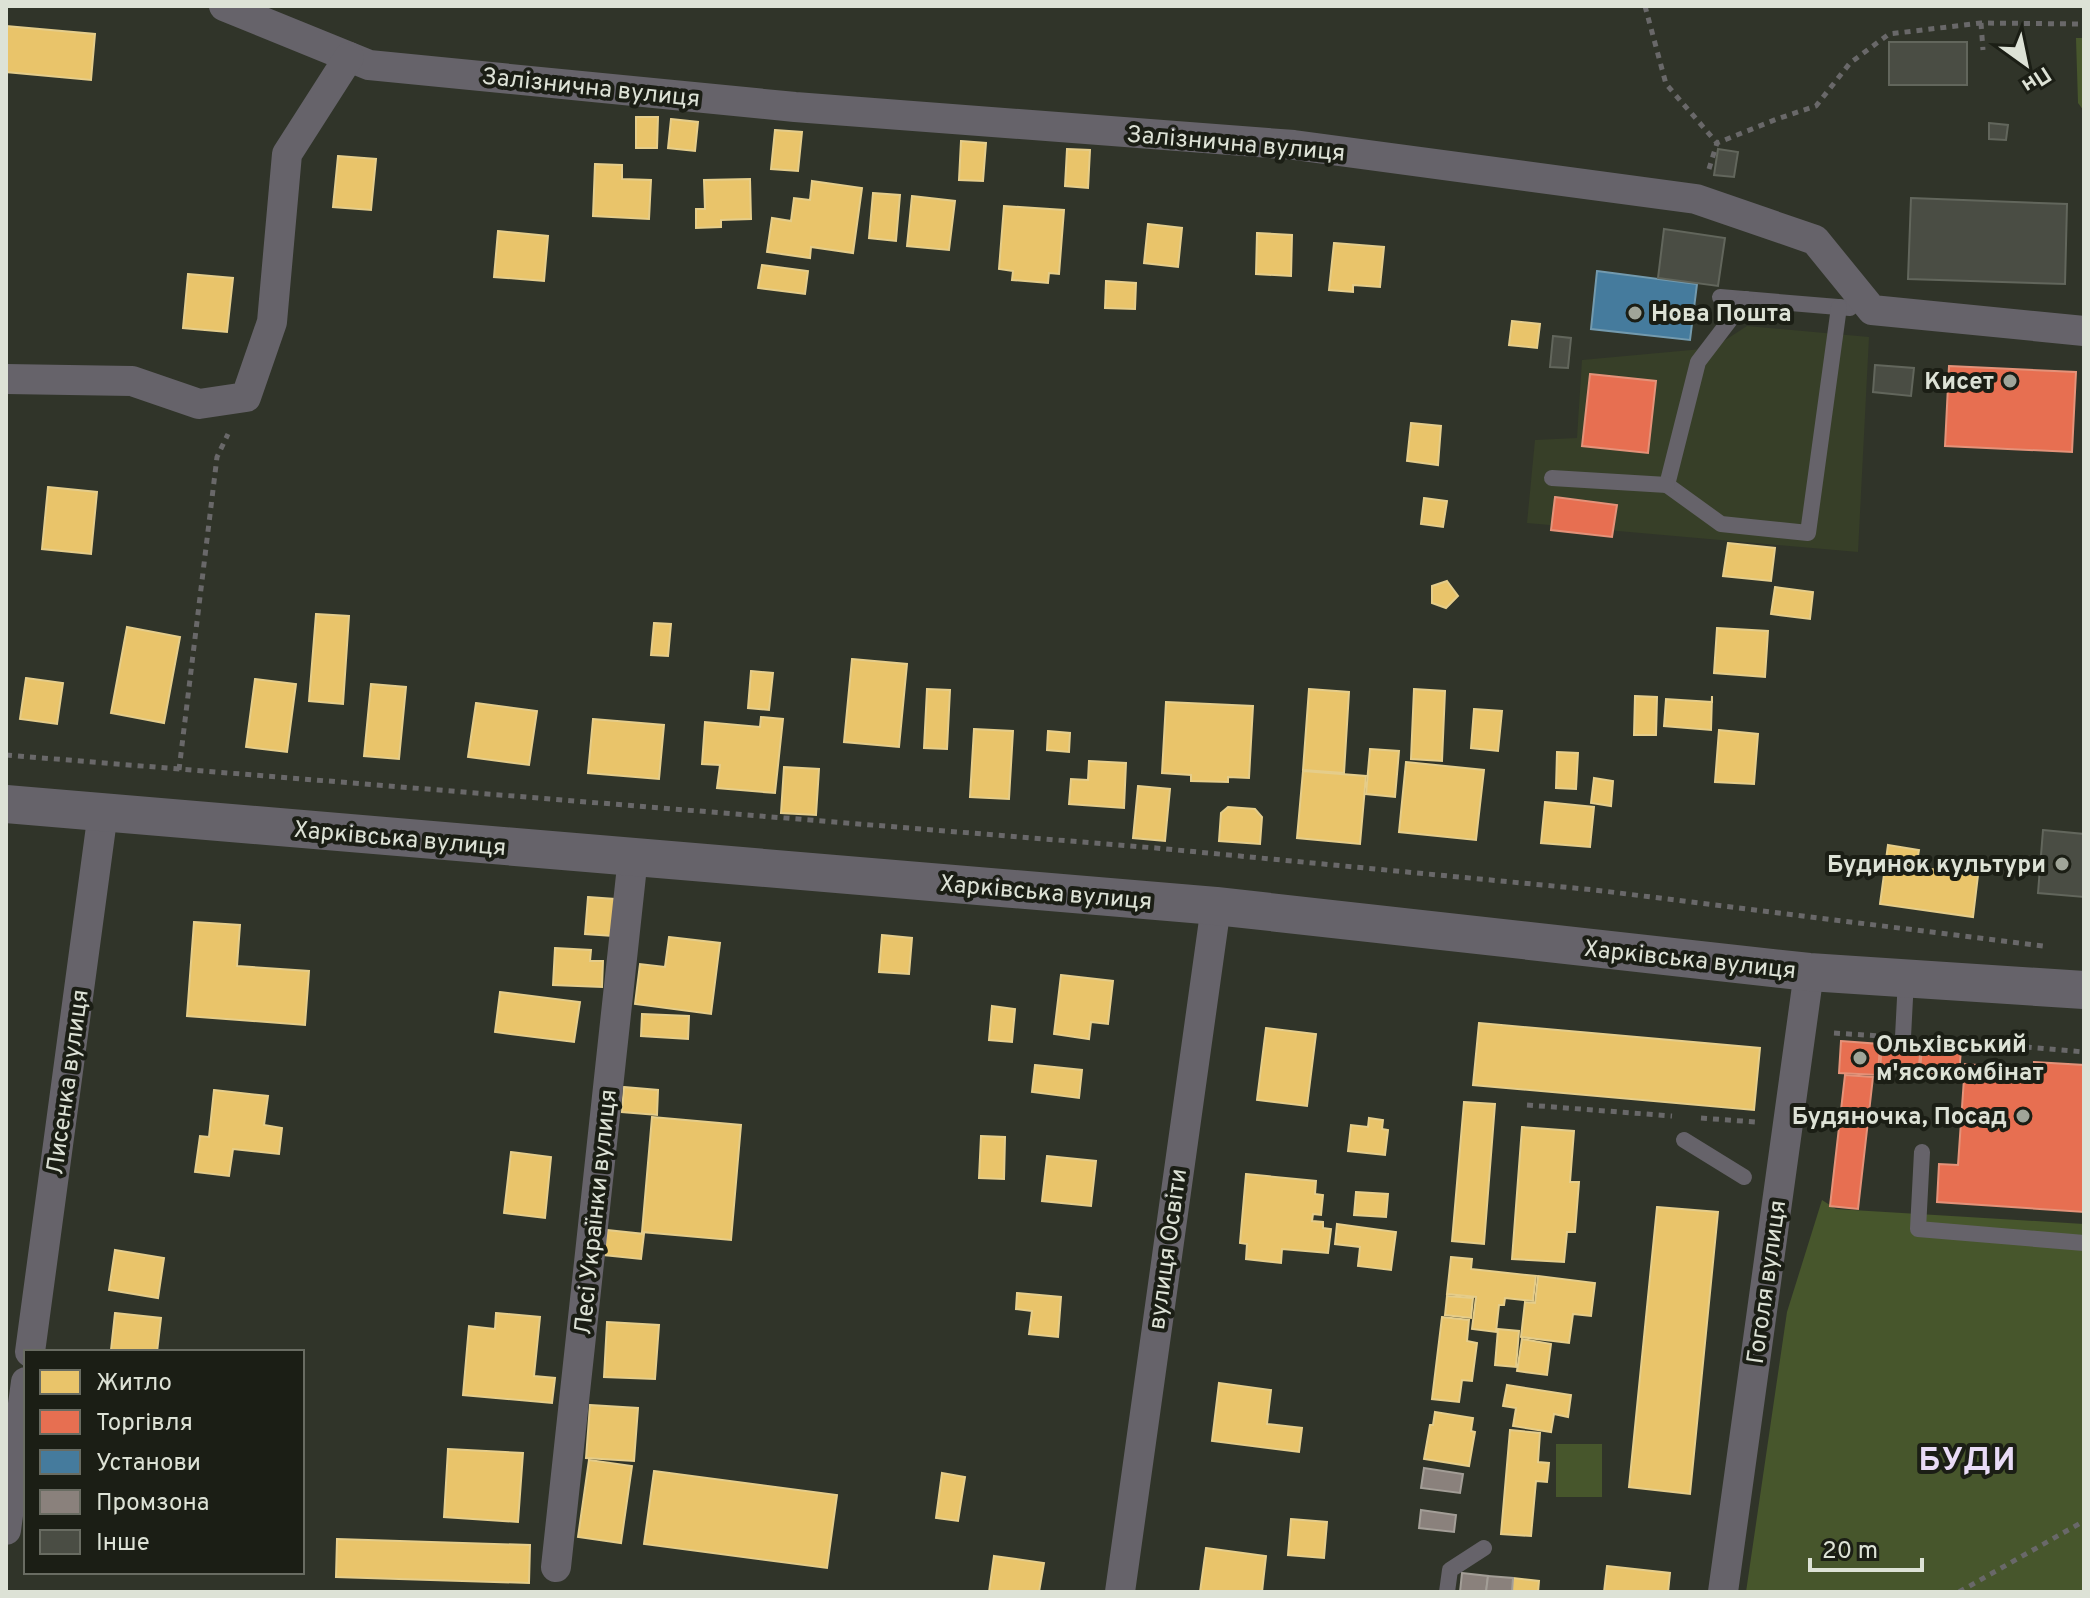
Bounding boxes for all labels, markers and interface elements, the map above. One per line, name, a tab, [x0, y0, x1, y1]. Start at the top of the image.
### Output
north arrow	[1986, 24, 2066, 104]
text: Пн	[2016, 59, 2055, 98]
street label: Залізнична вулиця	[480, 63, 701, 115]
street label: Залізнична вулиця	[1125, 120, 1346, 169]
place label: Нова Пошта	[1651, 300, 1792, 330]
marker: Нова Пошта	[1626, 304, 1644, 322]
place label: Кисет	[1924, 368, 1994, 398]
marker: Кисет	[2001, 372, 2019, 390]
street label: Харківська вулиця	[292, 816, 507, 864]
place label: Будинок культури	[1827, 851, 2046, 881]
marker: Будинок культури	[2053, 855, 2071, 873]
street label: Харківська вулиця	[938, 870, 1153, 918]
street label: Харківська вулиця	[1582, 935, 1797, 987]
street label: Лисенка вулиця	[41, 988, 97, 1177]
place label: Ольхівський м'ясокомбінат	[1876, 1031, 2044, 1089]
marker: Ольхівський м'ясокомбінат	[1851, 1049, 1869, 1067]
street label: Лесі Українки вулиця	[569, 1088, 625, 1337]
place label: Будяночка, Посад	[1792, 1103, 2007, 1133]
marker: Будяночка, Посад	[2014, 1107, 2032, 1125]
street label: вулиця Освіти	[1143, 1167, 1195, 1332]
street label: Гоголя вулиця	[1742, 1198, 1794, 1366]
legend	[24, 1350, 304, 1574]
text: Житло	[96, 1369, 172, 1399]
text: Торгівля	[96, 1409, 193, 1439]
district label: БУДИ	[1918, 1442, 2018, 1482]
text: Установи	[96, 1449, 201, 1479]
text: Промзона	[96, 1489, 209, 1519]
scale bar	[1810, 1522, 1922, 1572]
text: Інше	[96, 1529, 150, 1559]
text: 20 m	[1822, 1537, 1878, 1567]

